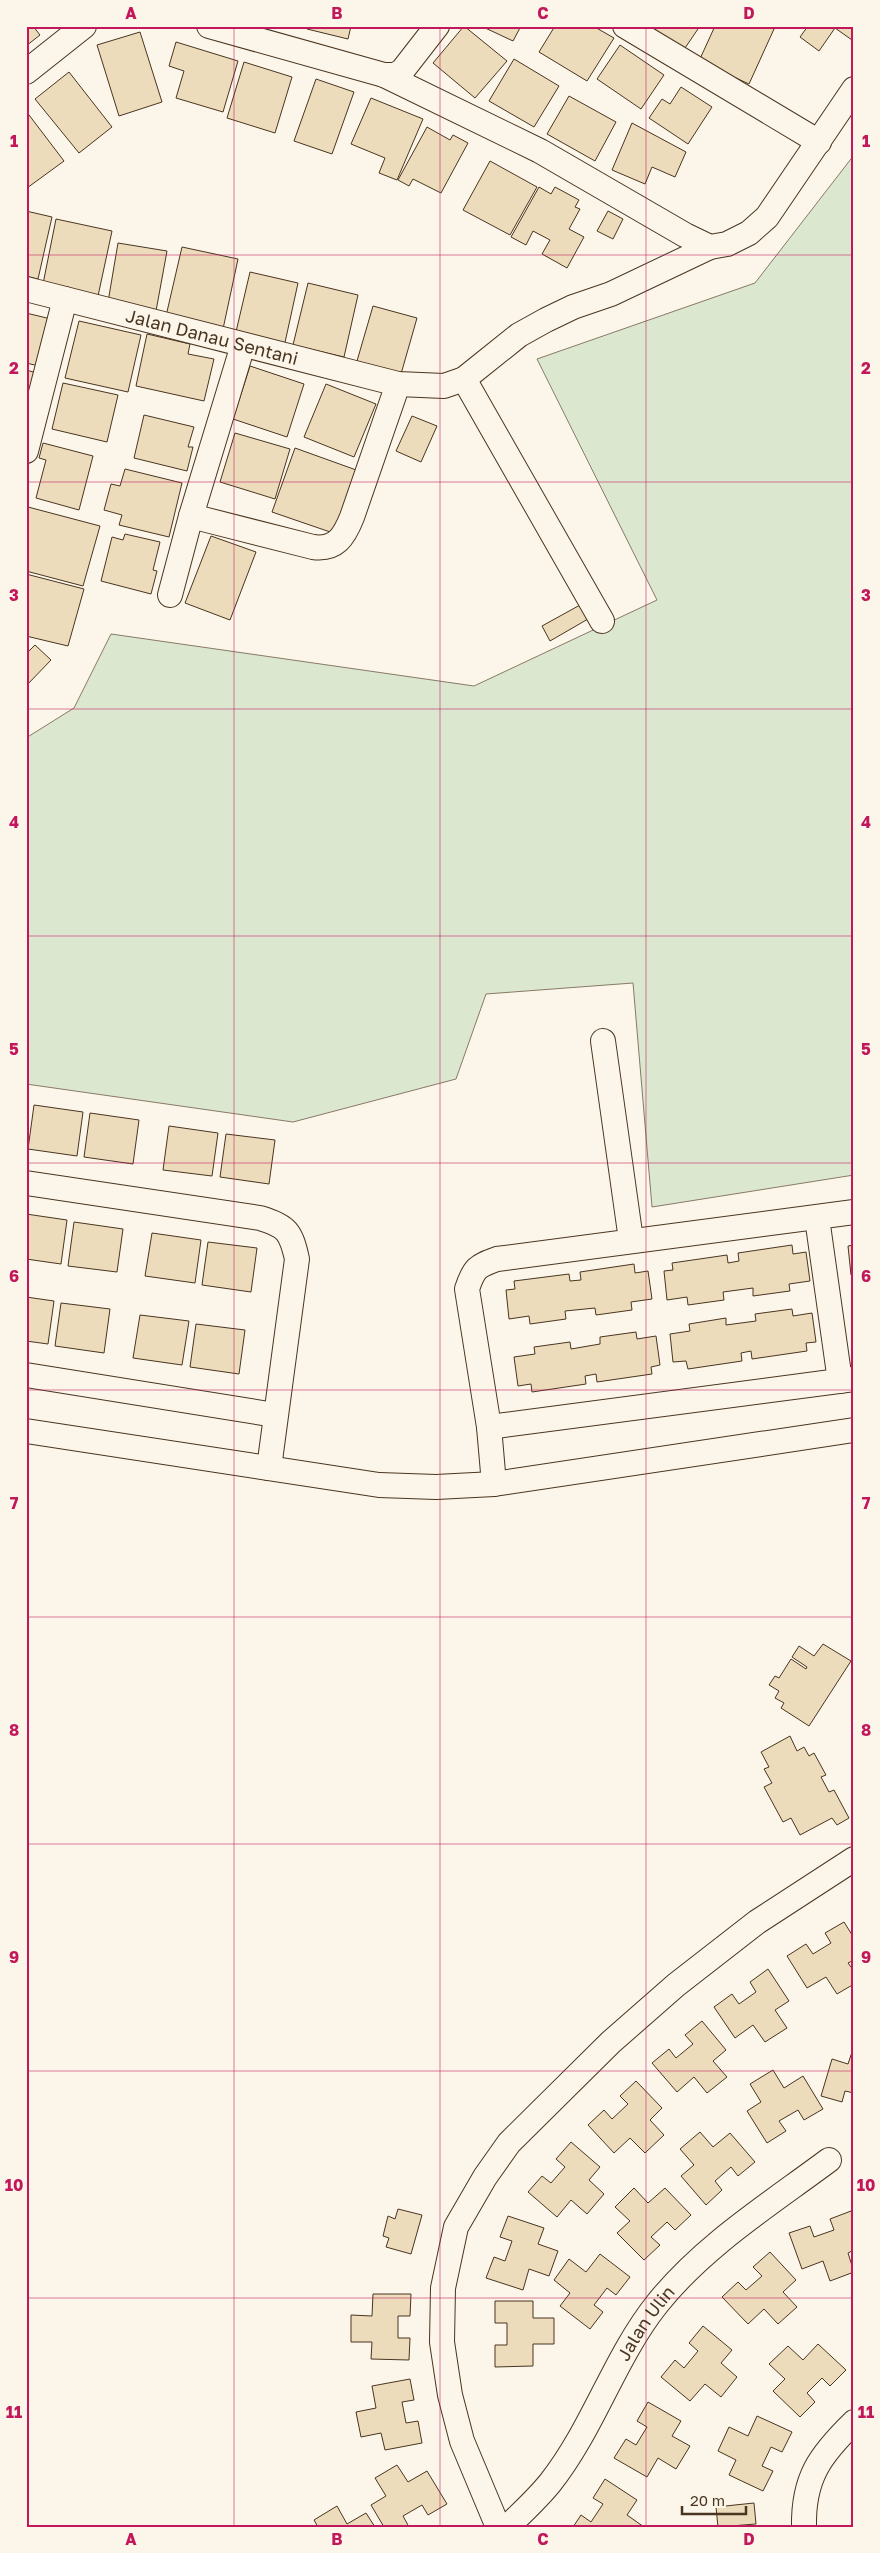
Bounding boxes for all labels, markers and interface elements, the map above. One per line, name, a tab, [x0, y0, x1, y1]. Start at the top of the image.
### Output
text: A	[125, 3, 137, 23]
text: B	[331, 3, 343, 23]
text: C	[537, 3, 549, 23]
text: D	[743, 3, 755, 23]
text: 1	[10, 131, 18, 151]
text: 1	[862, 131, 870, 151]
street label: Jalan Danau Sentani	[123, 304, 301, 369]
text: 2	[9, 358, 19, 378]
text: 2	[861, 358, 871, 378]
text: 3	[9, 585, 19, 605]
text: 3	[861, 585, 871, 605]
text: 4	[9, 812, 19, 832]
text: 4	[861, 812, 871, 832]
text: 5	[9, 1039, 19, 1059]
text: 5	[861, 1039, 871, 1059]
text: 6	[9, 1266, 19, 1286]
text: 6	[861, 1266, 871, 1286]
text: 7	[10, 1493, 19, 1513]
text: 7	[862, 1493, 871, 1513]
text: 8	[9, 1720, 19, 1740]
text: 8	[861, 1720, 871, 1740]
text: 9	[9, 1947, 19, 1967]
text: 9	[861, 1947, 871, 1967]
text: 10	[5, 2175, 23, 2195]
text: 10	[857, 2175, 875, 2195]
street label: Jalan Ulin	[612, 2281, 679, 2364]
text: 11	[6, 2402, 22, 2422]
text: 11	[858, 2402, 874, 2422]
scale bar	[682, 2483, 746, 2515]
text: 20 m	[690, 2491, 725, 2509]
text: A	[125, 2529, 137, 2549]
text: B	[331, 2529, 343, 2549]
text: C	[537, 2529, 549, 2549]
text: D	[743, 2529, 755, 2549]

